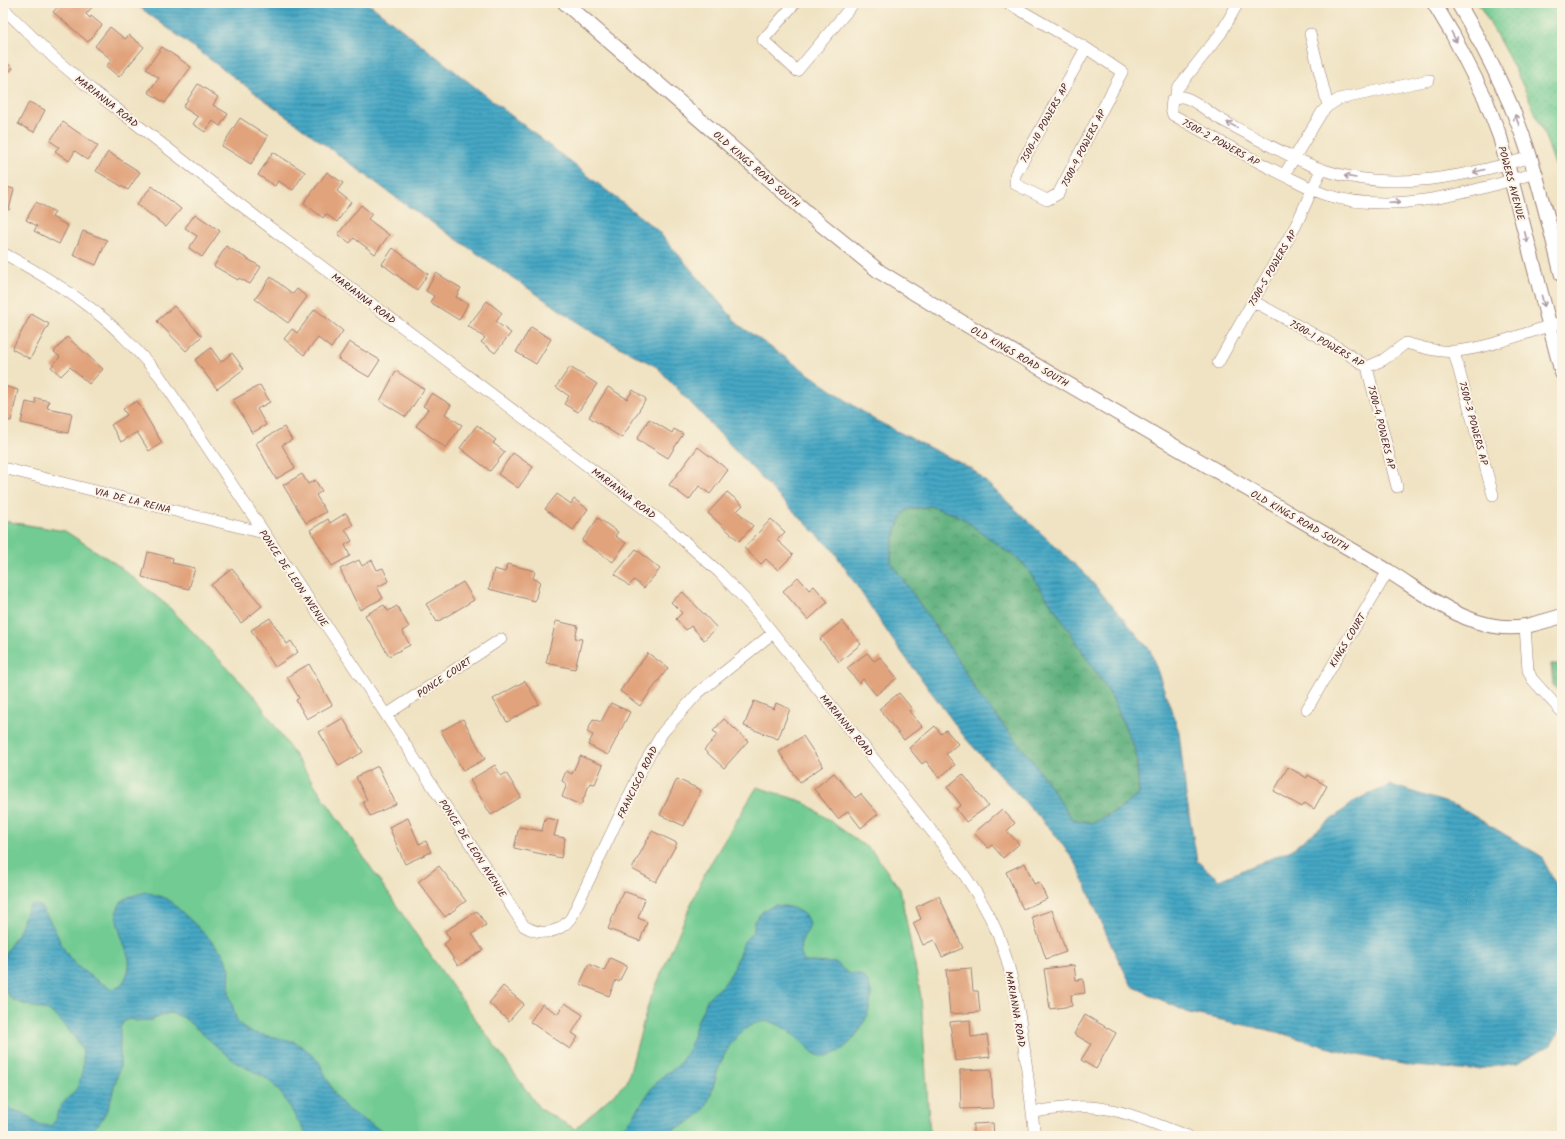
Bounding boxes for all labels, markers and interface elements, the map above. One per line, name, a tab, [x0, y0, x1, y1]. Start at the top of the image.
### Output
one-way arrow	[1450, 31, 1458, 43]
street label: MARIANNA ROAD	[71, 72, 142, 132]
street label: 7500-10 POWERS AP	[1016, 80, 1074, 166]
street label: 7500-9 POWERS AP	[1057, 106, 1111, 190]
street label: 7500-2 POWERS AP	[1179, 115, 1263, 171]
one-way arrow	[1512, 115, 1520, 127]
one-way arrow	[1226, 121, 1238, 129]
street label: OLD KINGS ROAD SOUTH	[709, 127, 804, 212]
street label: POWERS AVENUE	[1493, 144, 1529, 223]
one-way arrow	[1473, 168, 1486, 176]
one-way arrow	[1344, 173, 1357, 181]
one-way arrow	[1388, 198, 1401, 206]
street label: 7500-5 POWERS AP	[1244, 227, 1302, 310]
one-way arrow	[1523, 230, 1530, 243]
street label: MARIANNA ROAD	[328, 269, 399, 329]
one-way arrow	[1540, 294, 1547, 307]
street label: 7500-1 POWERS AP	[1286, 316, 1367, 372]
street label: OLD KINGS ROAD SOUTH	[967, 322, 1072, 392]
street label: 7500-3 POWERS AP	[1454, 380, 1492, 468]
street label: 7500-4 POWERS AP	[1363, 384, 1399, 471]
street label: MARIANNA ROAD	[588, 464, 659, 524]
street label: VIA DE LA REINA	[93, 484, 173, 518]
street label: OLD KINGS ROAD SOUTH	[1247, 486, 1352, 556]
street label: PONCE DE LEON AVENUE	[255, 527, 332, 631]
street label: KINGS COURT	[1325, 609, 1371, 671]
street label: PONCE COURT	[414, 653, 477, 702]
street label: MARIANNA ROAD	[815, 691, 878, 761]
street label: FRANCISCO ROAD	[613, 743, 663, 821]
street label: PONCE DE LEON AVENUE	[434, 796, 511, 902]
street label: MARIANNA ROAD	[1000, 970, 1030, 1049]

